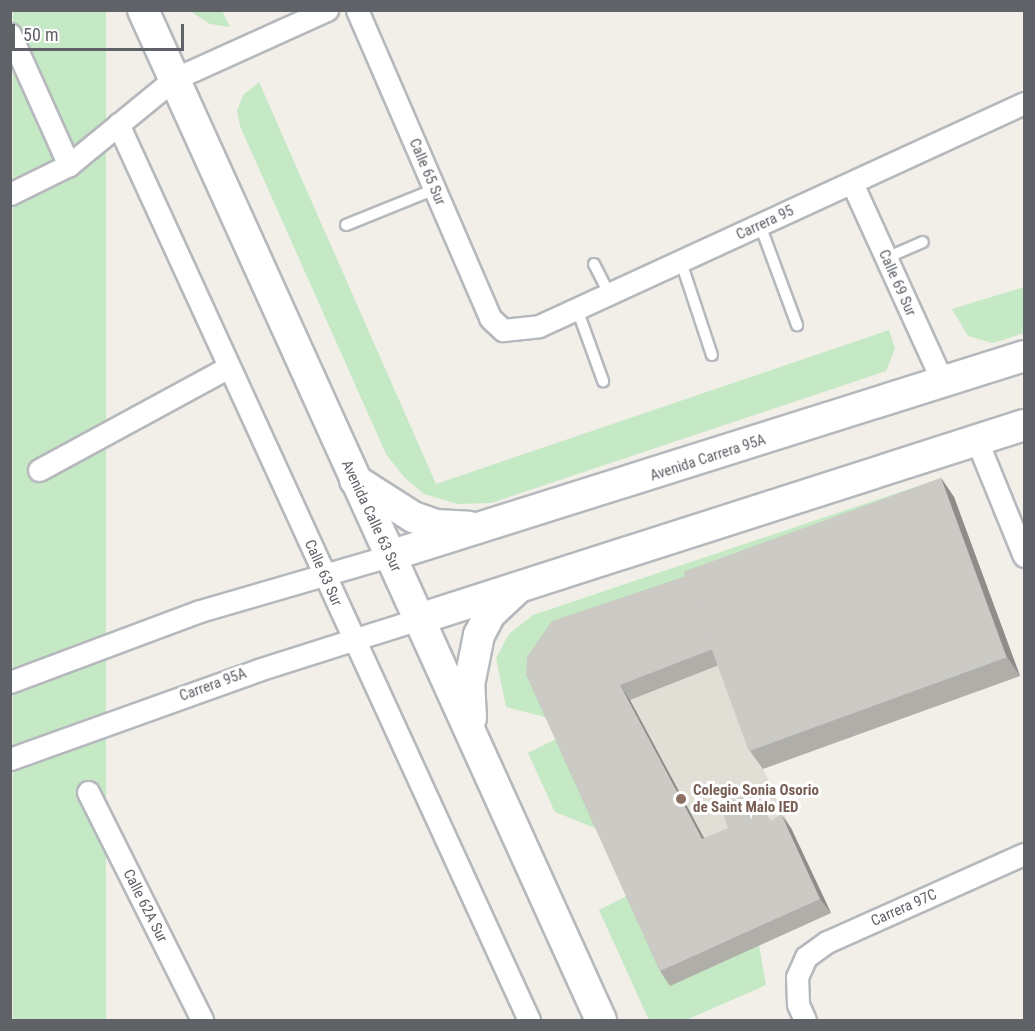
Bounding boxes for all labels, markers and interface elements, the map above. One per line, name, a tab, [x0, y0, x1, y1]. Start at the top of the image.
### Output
scale bar	[15, 12, 188, 50]
text: 50 m	[23, 24, 58, 45]
street label: Calle 65 Sur	[405, 136, 449, 208]
street label: Carrera 95	[733, 202, 797, 244]
street label: Calle 69 Sur	[874, 247, 920, 319]
street label: Avenida Carrera 95A	[648, 431, 768, 485]
street label: Avenida Calle 63 Sur	[337, 457, 405, 575]
street label: Calle 63 Sur	[300, 537, 346, 609]
street label: Carrera 95A	[177, 665, 249, 705]
place label: Colegio Sonia Osorio de Saint Malo IED	[693, 781, 819, 816]
marker: Colegio Sonia Osorio de Saint Malo IED	[674, 792, 688, 806]
street label: Calle 62A Sur	[119, 866, 171, 946]
street label: Carrera 97C	[868, 886, 940, 930]

